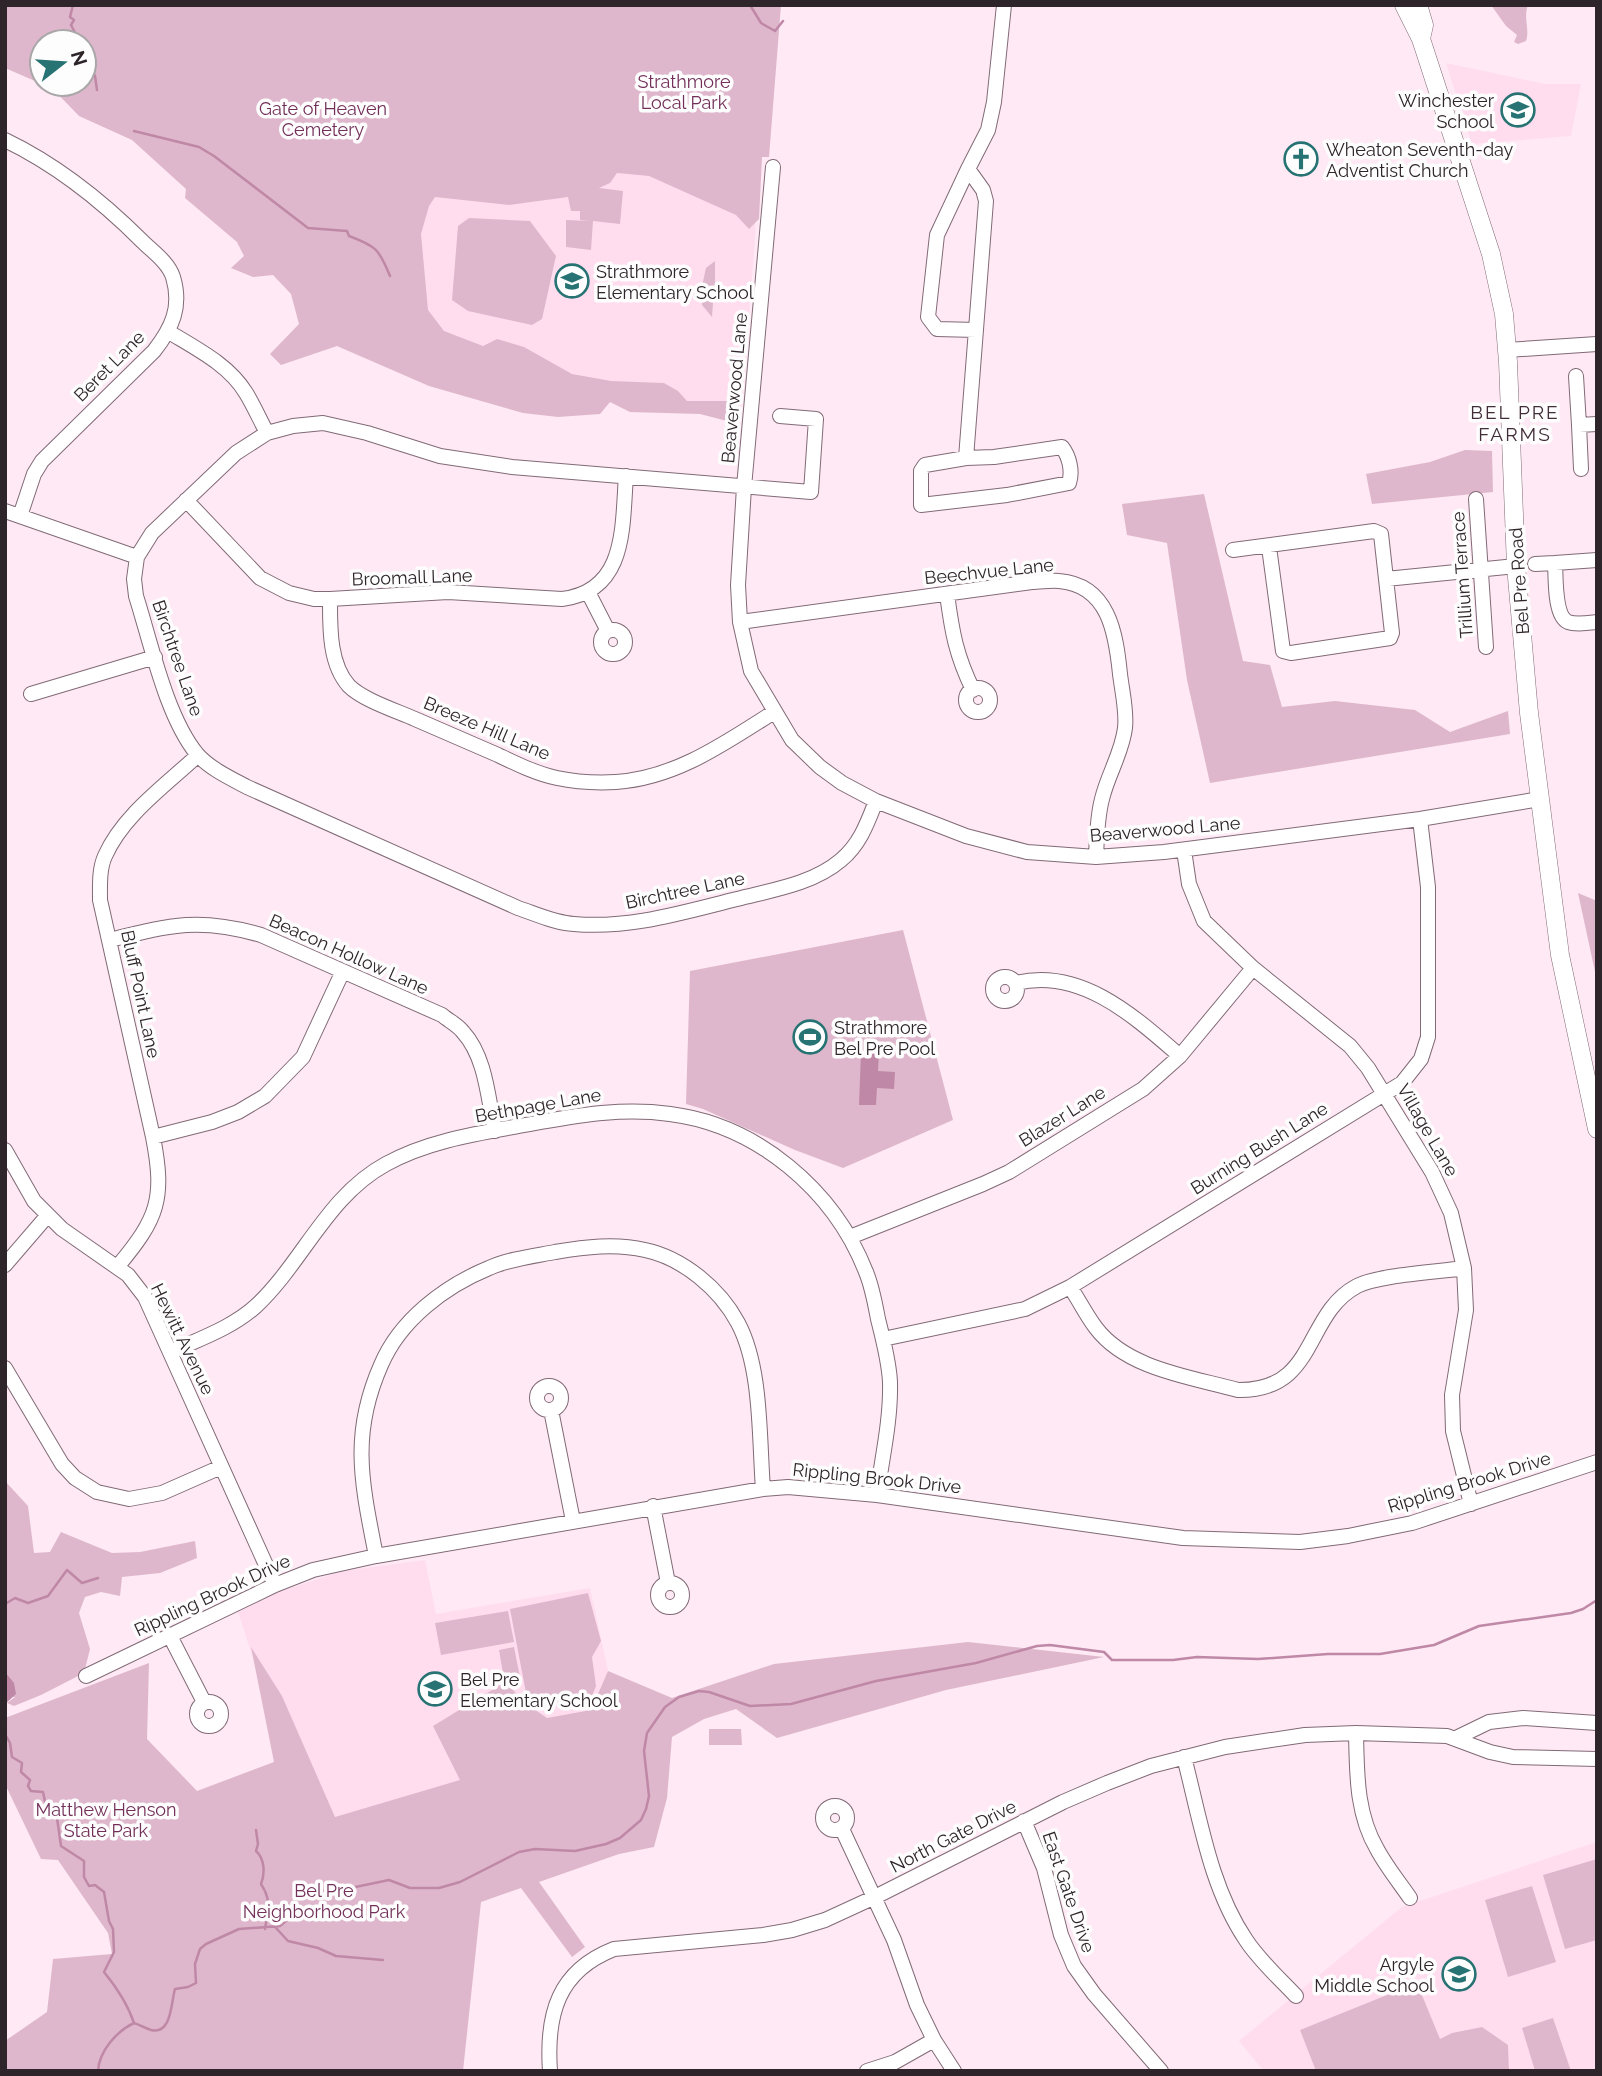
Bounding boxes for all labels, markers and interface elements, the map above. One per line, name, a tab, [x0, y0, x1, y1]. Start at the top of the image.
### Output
north arrow	[28, 28, 98, 98]
text: N	[67, 48, 92, 68]
park label: Strathmore Local Park	[637, 71, 731, 113]
place label: Winchester School	[1398, 90, 1495, 132]
school or university icon: Winchester School	[1499, 91, 1537, 129]
park label: Gate of Heaven Cemetery	[259, 98, 387, 140]
place label: Wheaton Seventh-day Adventist Church	[1326, 139, 1514, 181]
church icon: Wheaton Seventh-day Adventist Church	[1282, 140, 1320, 178]
place label: Strathmore Elementary School	[596, 261, 754, 303]
school or university icon: Strathmore Elementary School	[553, 262, 591, 300]
street label: Beaverwood Lane	[717, 311, 751, 464]
street label: Beret Lane	[69, 326, 149, 406]
district label: BEL PRE FARMS	[1470, 401, 1560, 445]
street label: Trillium Terrace	[1447, 511, 1477, 639]
street label: Bel Pre Road	[1505, 527, 1533, 635]
street label: Beechvue Lane	[923, 554, 1055, 588]
street label: Broomall Lane	[351, 564, 473, 590]
street label: Birchtree Lane	[148, 597, 208, 719]
street label: Breeze Hill Lane	[421, 692, 554, 764]
street label: Beaverwood Lane	[1089, 812, 1242, 846]
street label: Birchtree Lane	[623, 867, 747, 913]
street label: Beacon Hollow Lane	[266, 909, 432, 999]
street label: Bluff Point Lane	[117, 928, 165, 1060]
place label: Strathmore Bel Pre Pool	[834, 1017, 935, 1059]
sports icon: Strathmore Bel Pre Pool	[791, 1018, 829, 1056]
street label: Village Lane	[1393, 1080, 1463, 1180]
street label: Blazer Lane	[1015, 1081, 1109, 1151]
street label: Bethpage Lane	[473, 1084, 603, 1126]
street label: Burning Bush Lane	[1187, 1097, 1332, 1199]
street label: Hewitt Avenue	[147, 1280, 219, 1398]
street label: Rippling Brook Drive	[1385, 1447, 1553, 1517]
street label: Rippling Brook Drive	[792, 1459, 963, 1497]
street label: Rippling Brook Drive	[131, 1550, 294, 1640]
place label: Bel Pre Elementary School	[460, 1669, 618, 1711]
school or university icon: Bel Pre Elementary School	[416, 1670, 454, 1708]
street label: North Gate Drive	[887, 1795, 1020, 1877]
park label: Matthew Henson State Park	[35, 1799, 177, 1841]
street label: East Gate Drive	[1038, 1829, 1100, 1956]
park label: Bel Pre Neighborhood Park	[243, 1880, 406, 1922]
place label: Argyle Middle School	[1314, 1954, 1434, 1996]
school or university icon: Argyle Middle School	[1440, 1955, 1478, 1993]

